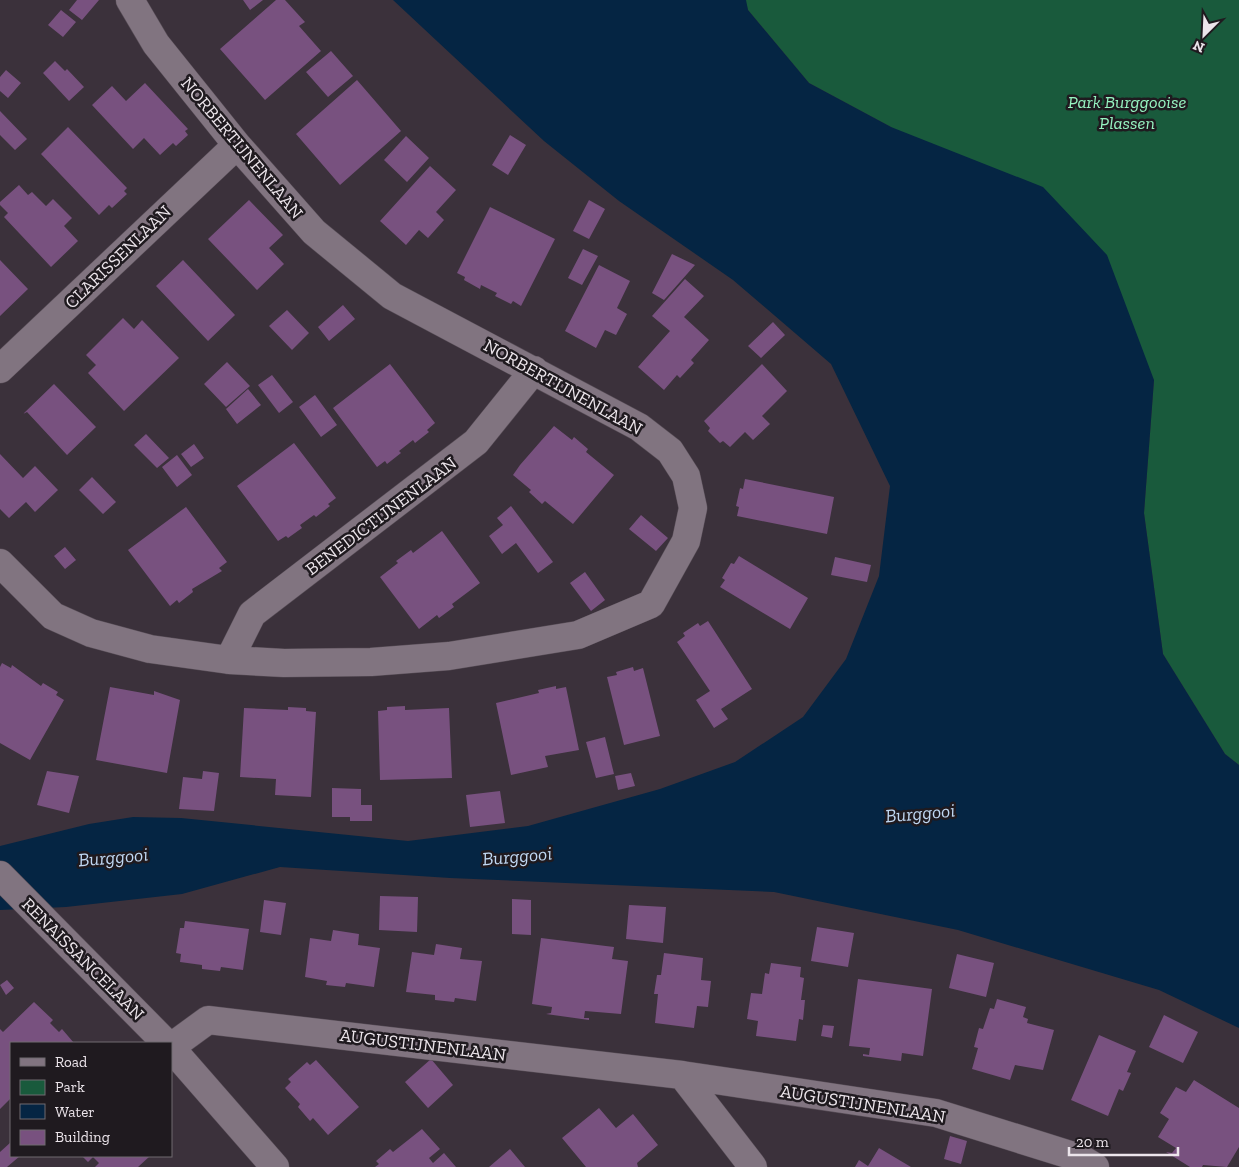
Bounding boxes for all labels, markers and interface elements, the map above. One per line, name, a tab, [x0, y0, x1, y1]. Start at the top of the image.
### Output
north arrow	[1179, 10, 1229, 60]
text: N	[1190, 36, 1207, 56]
street label: NORBERTIJNENLAAN	[176, 73, 308, 223]
park label: Park Burggooise Plassen	[1068, 91, 1186, 134]
street label: CLARISSENLAAN	[60, 201, 176, 313]
street label: NORBERTIJNENLAAN	[480, 334, 646, 440]
street label: BENEDICTIJNENLAAN	[301, 452, 461, 580]
water label: Burggooi	[884, 798, 956, 828]
water label: Burggooi	[481, 841, 553, 871]
water label: Burggooi	[77, 842, 149, 872]
street label: RENAISSANCELAAN	[17, 893, 149, 1025]
street label: AUGUSTIJNENLAAN	[339, 1024, 507, 1066]
legend	[10, 1042, 172, 1157]
text: Road	[55, 1053, 88, 1071]
text: Park	[55, 1078, 85, 1096]
street label: AUGUSTIJNENLAAN	[779, 1080, 947, 1128]
text: Water	[55, 1103, 95, 1121]
scale bar	[1069, 1124, 1178, 1156]
text: Building	[55, 1128, 110, 1146]
text: 20 m	[1076, 1133, 1109, 1151]

